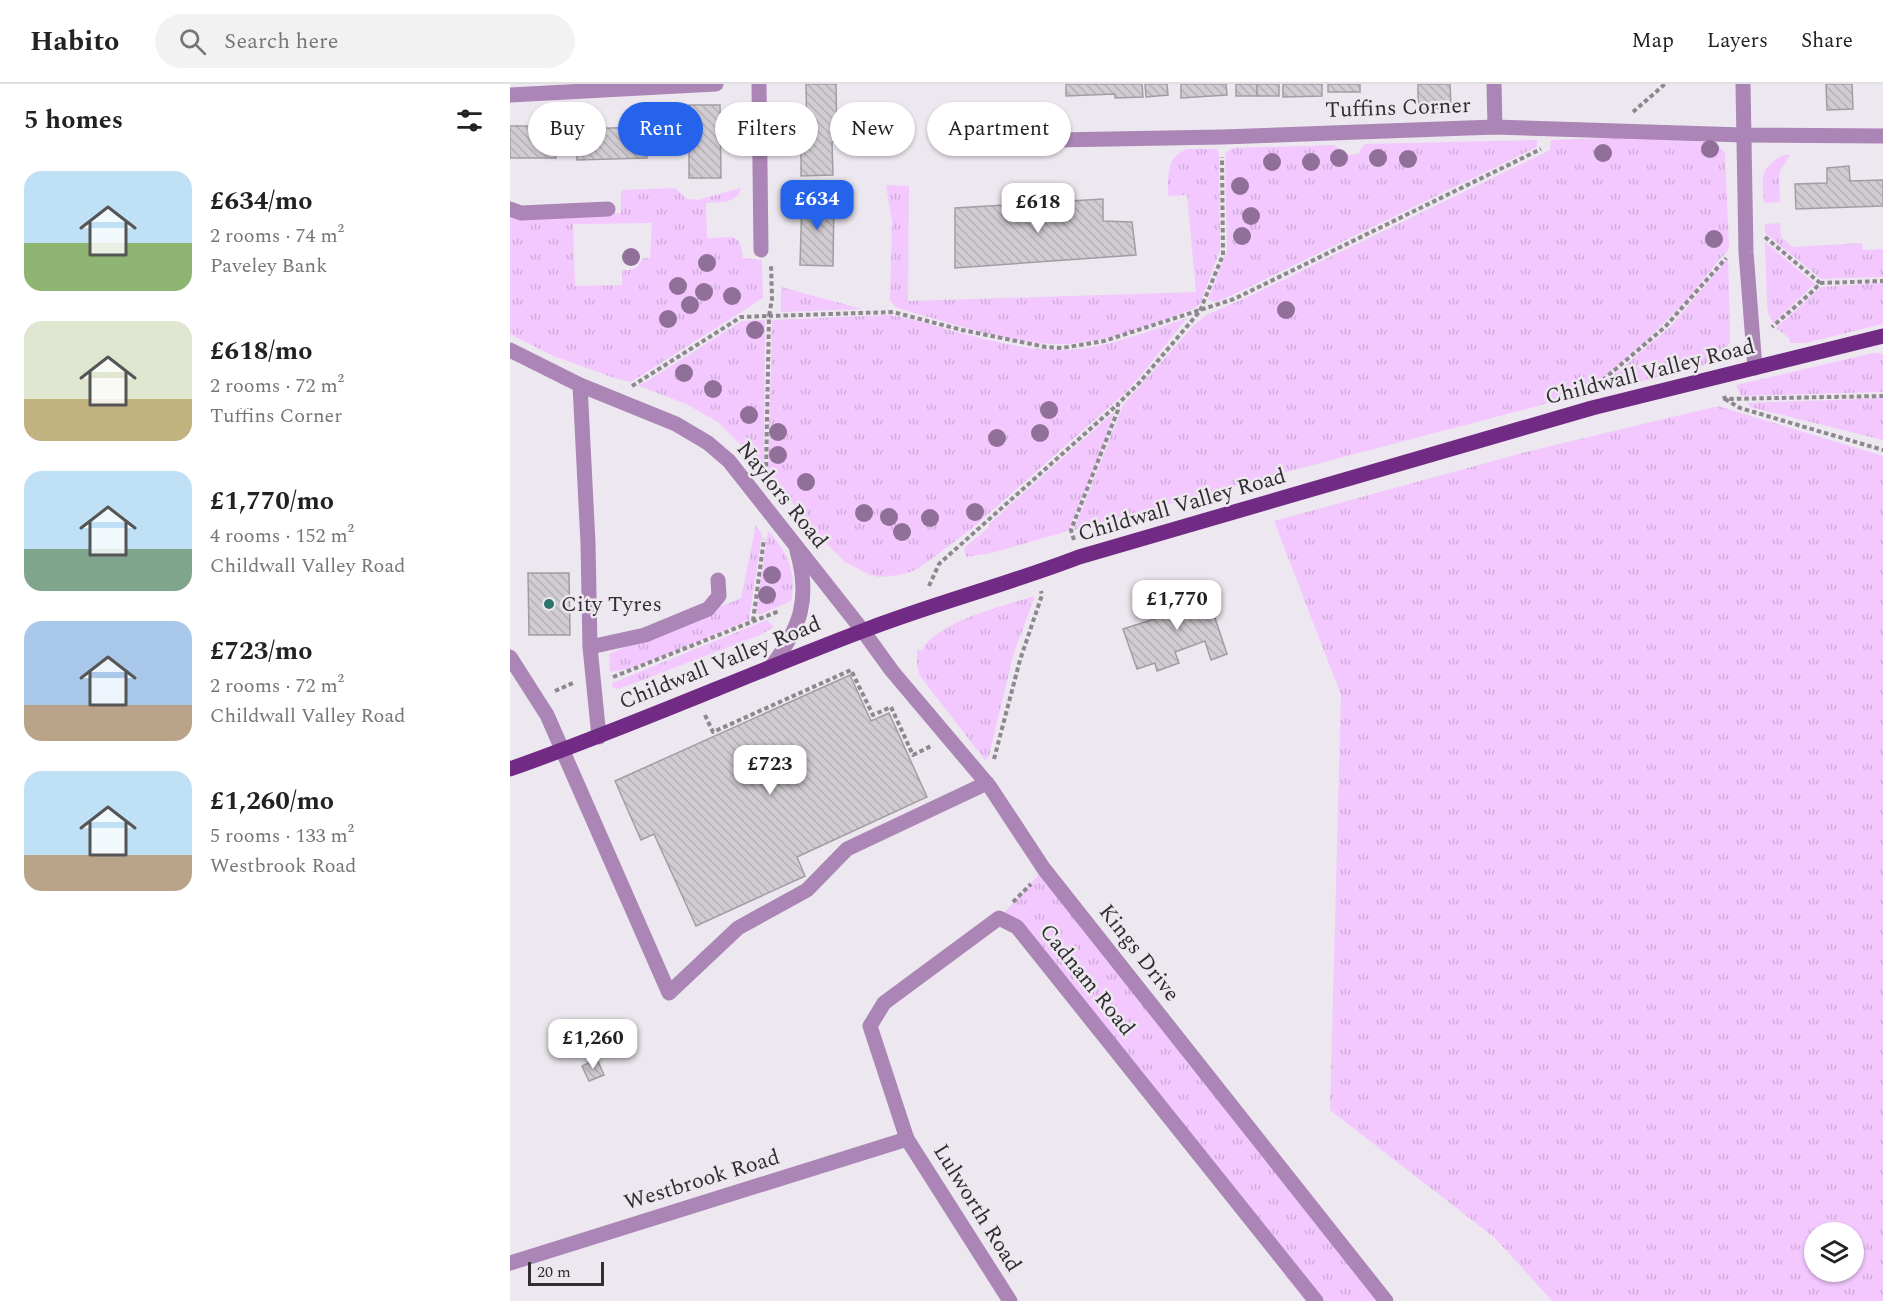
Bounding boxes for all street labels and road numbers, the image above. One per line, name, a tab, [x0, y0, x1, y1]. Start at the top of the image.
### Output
street label: Tuffins Corner	[1325, 89, 1472, 127]
street label: Childwall Valley Road	[1542, 330, 1758, 414]
street label: Naylors Road	[728, 434, 836, 556]
street label: Childwall Valley Road	[1074, 460, 1290, 550]
street label: Childwall Valley Road	[614, 607, 826, 719]
street label: Kings Drive	[1090, 897, 1188, 1009]
street label: Cadnam Road	[1031, 917, 1143, 1043]
street label: Lulworth Road	[924, 1138, 1030, 1278]
street label: Westbrook Road	[620, 1141, 784, 1219]

